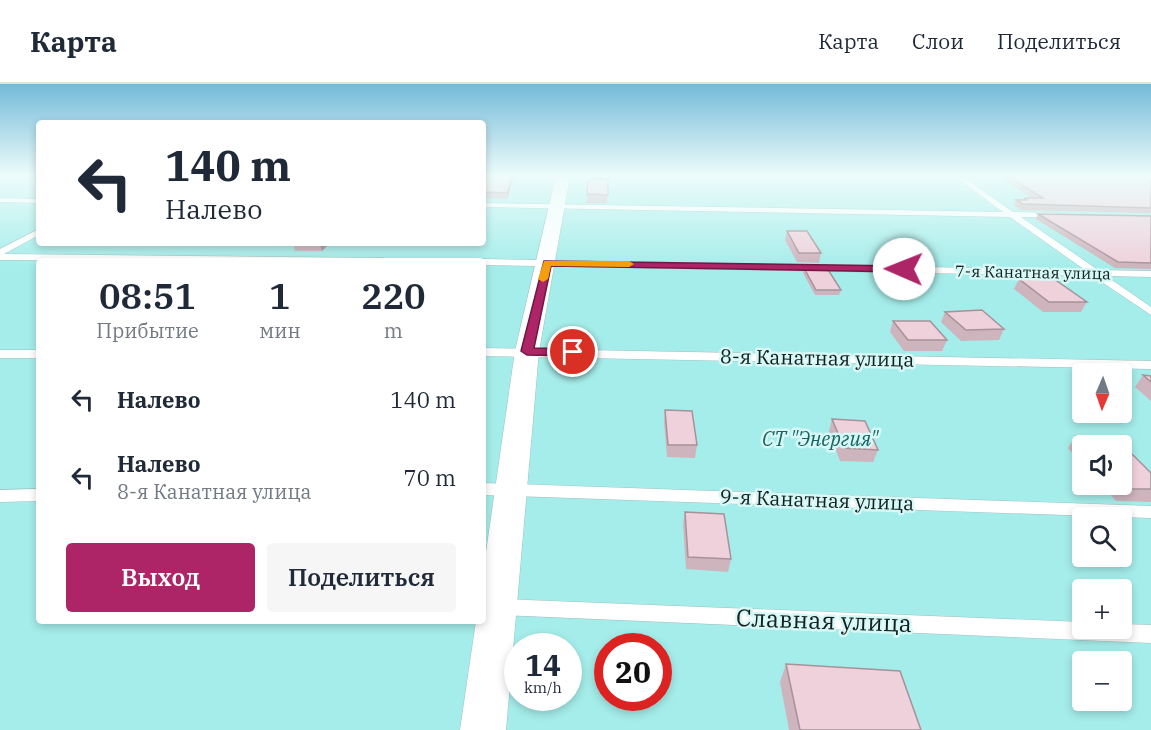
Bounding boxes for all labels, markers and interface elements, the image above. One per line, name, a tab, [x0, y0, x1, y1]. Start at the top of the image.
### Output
text: Карта	[30, 23, 117, 60]
text: Карта	[818, 27, 879, 55]
text: Слои	[912, 27, 964, 55]
text: Поделиться	[997, 27, 1121, 55]
text: 140 m	[165, 138, 291, 193]
icon: left	[66, 144, 144, 222]
text: Налево	[165, 191, 262, 226]
position arrow	[872, 237, 936, 301]
street label: 7-я Канатная улица	[955, 261, 1111, 283]
text: 08:51	[99, 272, 196, 319]
text: 1	[269, 272, 291, 319]
text: 220	[361, 272, 426, 319]
text: Прибытие	[96, 317, 199, 344]
text: мин	[259, 317, 301, 344]
text: m	[384, 317, 403, 344]
pin	[547, 326, 598, 377]
icon: arrive	[556, 335, 589, 368]
street label: 8-я Канатная улица	[720, 342, 915, 373]
north arrow	[1072, 363, 1132, 423]
map controls	[1072, 363, 1132, 711]
icon: left	[66, 383, 99, 416]
text: Налево	[117, 385, 201, 414]
text: 140 m	[390, 385, 456, 414]
park label: СТ "Энергия"	[762, 425, 879, 452]
button: sound	[1072, 435, 1132, 495]
text: Налево	[117, 449, 201, 478]
icon: left	[66, 461, 99, 494]
text: 70 m	[404, 463, 456, 492]
text: 8-я Канатная улица	[117, 478, 312, 505]
street label: 9-я Канатная улица	[719, 483, 915, 516]
button: search	[1072, 507, 1132, 567]
button: Выход	[66, 543, 255, 612]
button: Поделиться	[267, 543, 456, 612]
button: +	[1072, 579, 1132, 639]
street label: Славная улица	[736, 601, 913, 639]
speed limit sign: 20	[594, 633, 672, 711]
text: 14	[525, 645, 561, 684]
button: −	[1072, 651, 1132, 711]
text: km/h	[524, 678, 562, 697]

